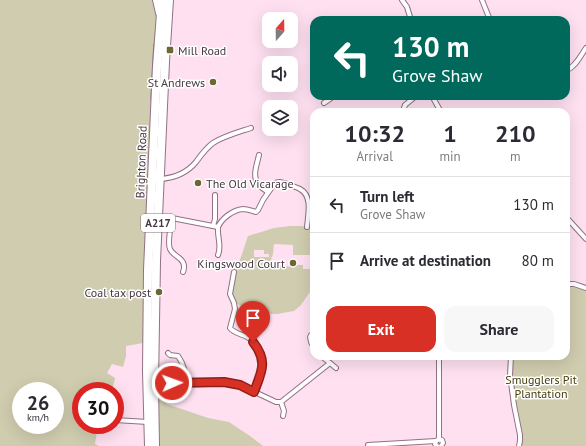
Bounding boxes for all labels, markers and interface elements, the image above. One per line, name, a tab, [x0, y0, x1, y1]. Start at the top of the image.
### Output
north arrow	[262, 12, 298, 48]
map controls	[262, 12, 298, 136]
text: 130 m	[392, 28, 469, 65]
icon: left	[326, 32, 378, 84]
place label: Mill Road	[178, 43, 226, 58]
marker: Mill Road	[165, 45, 175, 55]
button: sound	[262, 56, 298, 92]
text: Grove Shaw	[392, 64, 483, 87]
place label: St Andrews	[148, 75, 205, 90]
marker: St Andrews	[208, 77, 218, 87]
button: layers	[262, 100, 298, 136]
text: 10:32	[344, 118, 405, 149]
text: 1	[443, 118, 457, 149]
text: 210	[495, 118, 536, 149]
street label: Brighton Road	[132, 125, 150, 199]
text: Arrival	[357, 148, 393, 165]
text: min	[439, 148, 461, 165]
text: m	[510, 148, 521, 165]
place label: The Old Vicarage	[206, 176, 294, 191]
marker: The Old Vicarage	[193, 178, 203, 188]
text: Turn left	[360, 187, 414, 206]
icon: left	[326, 194, 348, 216]
text: 130 m	[513, 195, 554, 214]
text: Grove Shaw	[360, 206, 425, 223]
road number: A217	[141, 214, 175, 232]
icon: arrive	[326, 250, 348, 272]
text: Arrive at destination	[360, 251, 491, 270]
text: 80 m	[521, 251, 554, 270]
place label: Kingswood Court	[197, 256, 285, 271]
marker: Kingswood Court	[288, 258, 298, 268]
place label: Coal tax post	[84, 285, 151, 300]
marker: Coal tax post	[154, 287, 164, 297]
pin	[236, 301, 270, 342]
button: Exit	[326, 306, 436, 352]
button: Share	[444, 306, 554, 352]
icon: arrive	[242, 307, 264, 329]
position arrow	[151, 362, 193, 404]
park label: Smugglers Pit Plantation	[505, 372, 577, 401]
speed limit sign: 30	[72, 382, 124, 434]
text: 26	[27, 390, 49, 416]
text: km/h	[27, 411, 49, 424]

